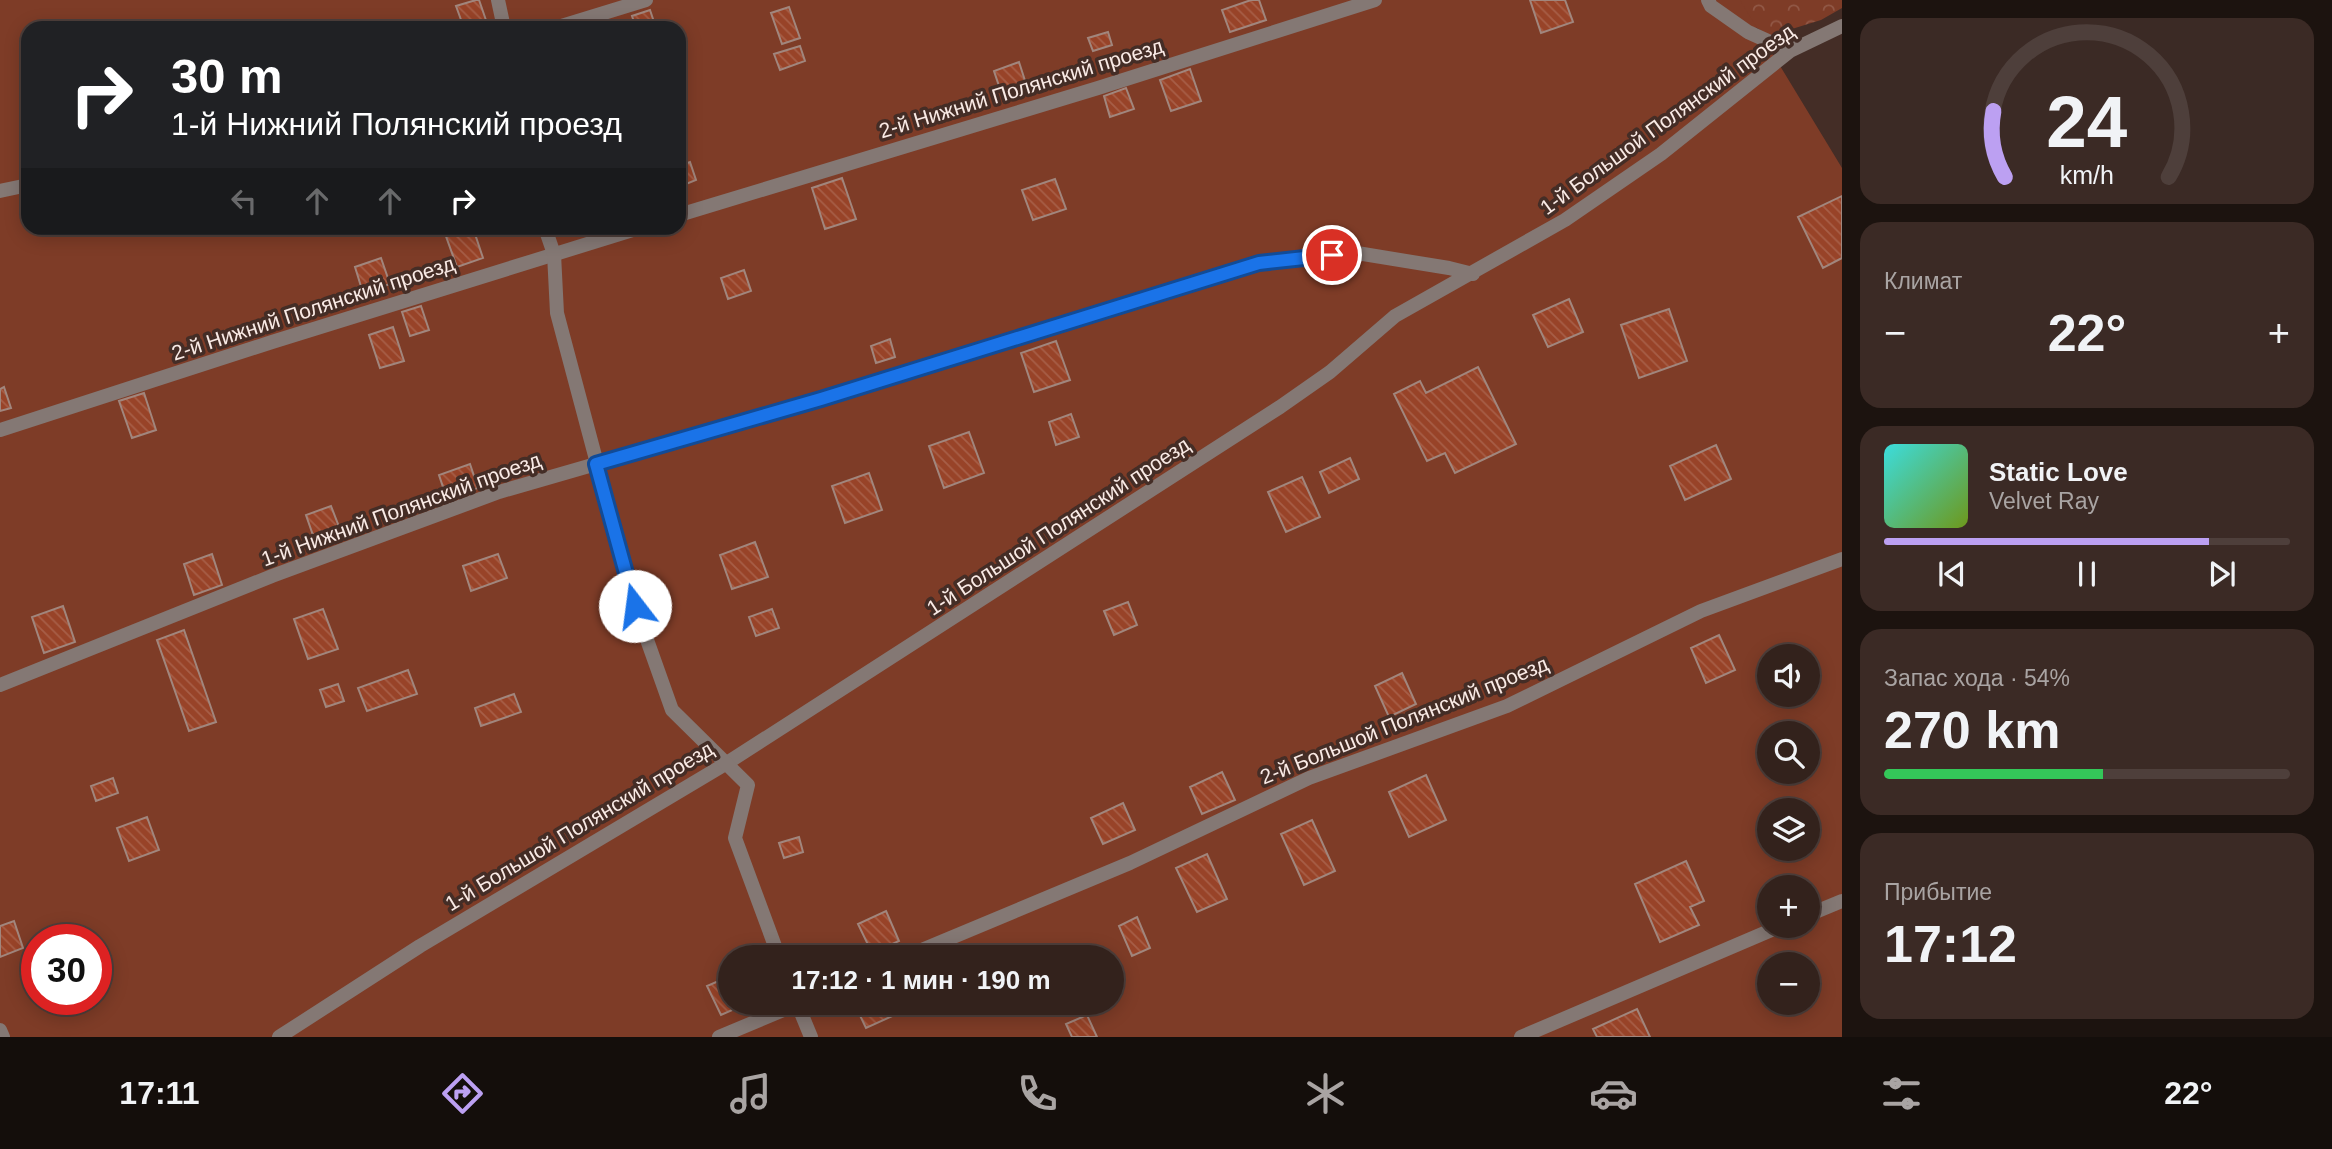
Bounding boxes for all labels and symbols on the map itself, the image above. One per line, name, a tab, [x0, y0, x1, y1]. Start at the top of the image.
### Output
street label: 1-й Большой Полянский проезд	[1535, 19, 1799, 219]
street label: 2-й Нижний Полянский проезд	[876, 34, 1166, 142]
pin	[1302, 225, 1362, 285]
street label: 2-й Нижний Полянский проезд	[169, 251, 457, 365]
street label: 1-й Большой Полянский проезд	[922, 432, 1194, 620]
street label: 1-й Нижний Полянский проезд	[258, 448, 544, 570]
position arrow	[598, 569, 672, 643]
street label: 2-й Большой Полянский проезд	[1257, 652, 1551, 788]
street label: 1-й Большой Полянский проезд	[441, 737, 717, 915]
speed limit sign: 30	[21, 924, 112, 1015]

